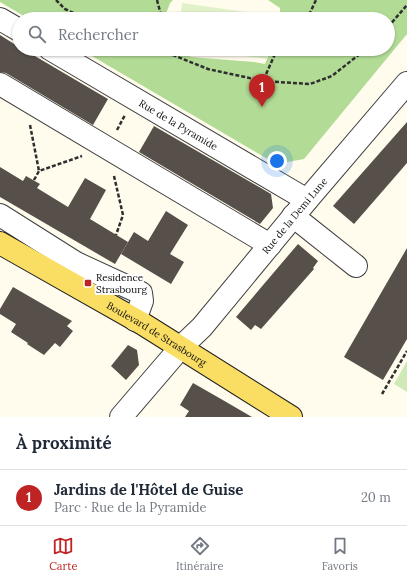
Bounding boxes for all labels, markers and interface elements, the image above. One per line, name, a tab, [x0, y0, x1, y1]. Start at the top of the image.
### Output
search box	[12, 12, 395, 56]
icon: search	[26, 23, 48, 45]
text: Rechercher	[58, 25, 138, 44]
pin: 1	[249, 74, 275, 107]
street label: Rue de la Pyramide	[137, 97, 220, 153]
your location	[267, 151, 287, 171]
street label: Rue de la Demi Lune	[259, 175, 331, 257]
place label: Residence Strasbourg	[96, 271, 147, 296]
marker: Residence Strasbourg	[83, 278, 93, 288]
street label: Boulevard de Strasbourg	[104, 299, 209, 369]
text: À proximité	[16, 432, 112, 454]
text: Jardins de l'Hôtel de Guise	[54, 480, 243, 499]
text: 1	[26, 489, 32, 506]
text: 20 m	[361, 489, 391, 506]
text: Parc · Rue de la Pyramide	[54, 499, 207, 516]
tab: Carte	[49, 535, 78, 573]
tab: Itinéraire	[176, 535, 224, 573]
tab: Favoris	[322, 535, 358, 573]

